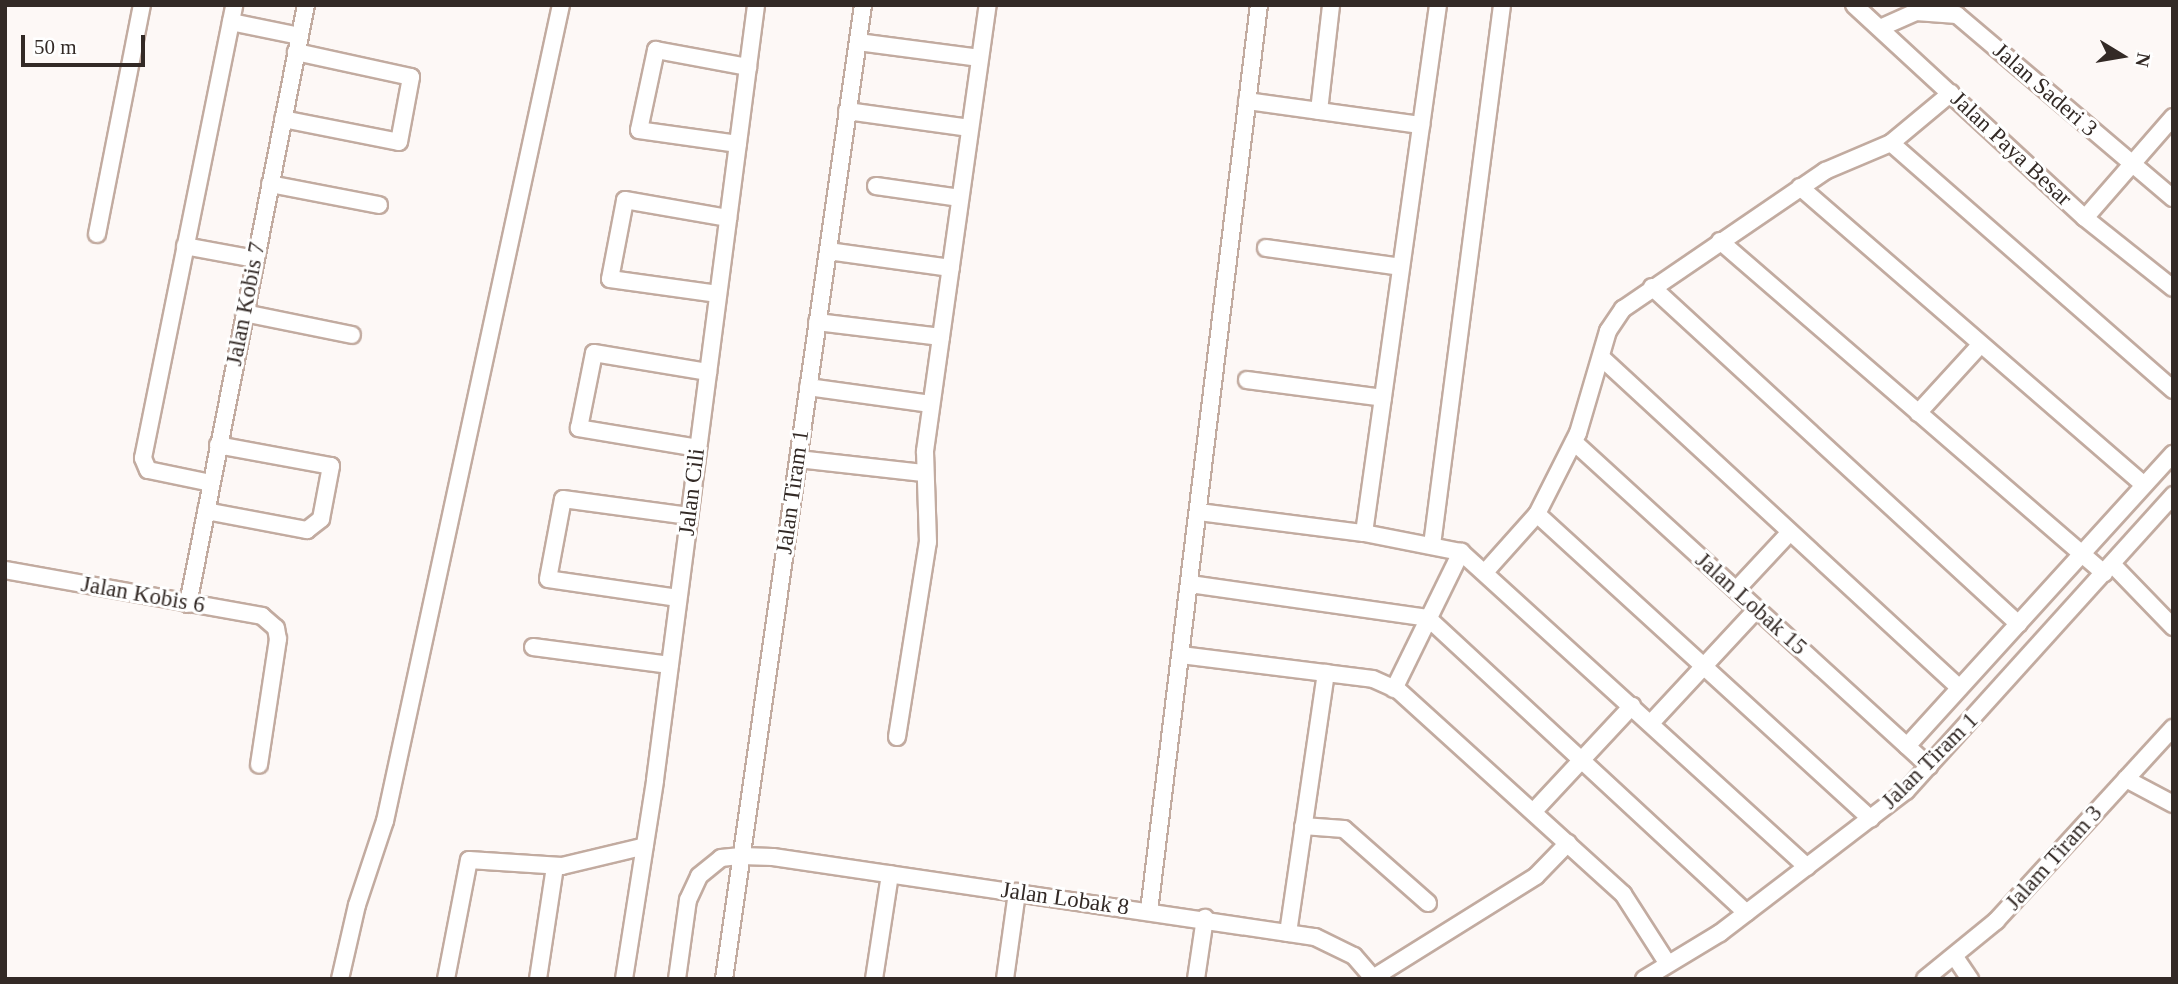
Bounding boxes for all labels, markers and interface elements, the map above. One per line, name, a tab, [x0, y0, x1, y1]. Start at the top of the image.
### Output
scale bar	[24, 21, 149, 65]
north arrow	[2087, 21, 2157, 91]
text: 50 m	[34, 35, 77, 59]
street label: Jalan Saderi 3	[1987, 37, 2103, 143]
text: N	[2131, 51, 2155, 69]
street label: Jalan Paya Besar	[1945, 86, 2077, 212]
street label: Jalan Kobis 7	[221, 240, 271, 368]
street label: Jalan Tiram 1	[771, 428, 815, 556]
street label: Jalan Cili	[673, 447, 711, 537]
street label: Jalan Lobak 15	[1690, 547, 1812, 661]
street label: Jalan Kobis 6	[79, 571, 207, 619]
street label: Jalan Tiram 1	[1876, 707, 1984, 815]
street label: Jalam Tiram 3	[2000, 800, 2108, 916]
street label: Jalan Lobak 8	[999, 876, 1131, 922]

